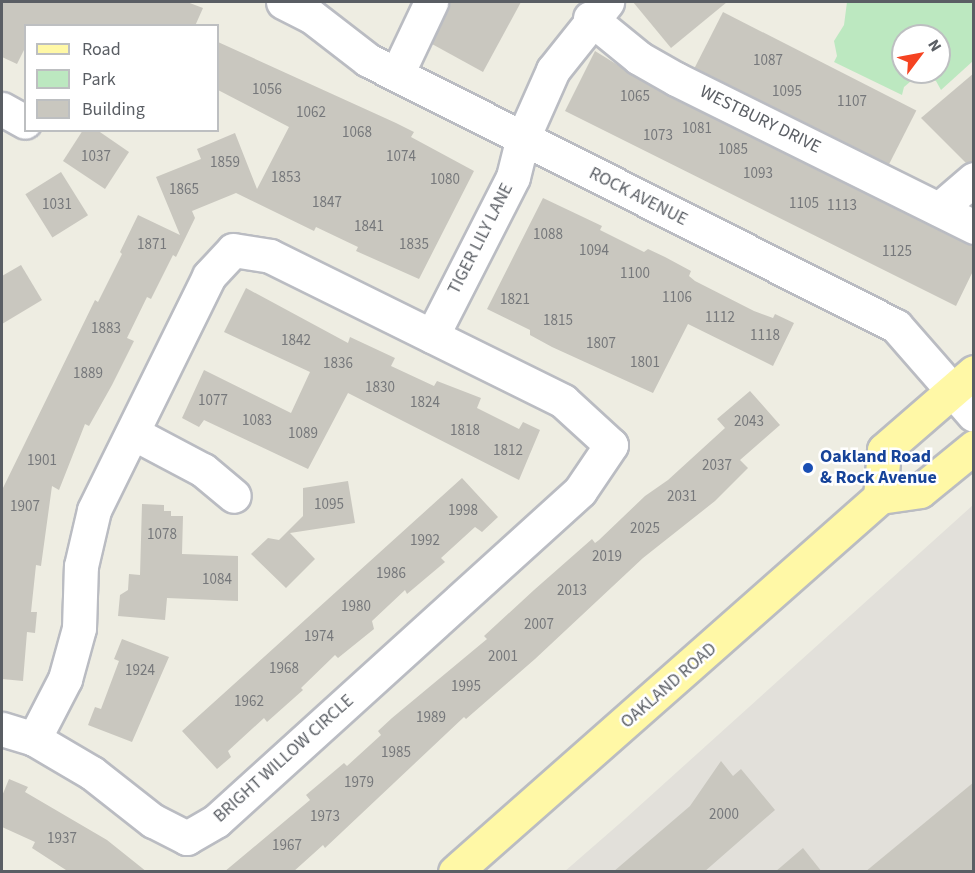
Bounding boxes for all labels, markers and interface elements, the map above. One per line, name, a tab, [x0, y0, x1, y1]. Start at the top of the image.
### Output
legend	[24, 24, 219, 132]
north arrow	[891, 24, 951, 84]
text: N	[922, 35, 947, 56]
text: Road	[82, 37, 121, 62]
house number: 1087	[753, 52, 783, 70]
text: Park	[82, 67, 116, 92]
house number: 1056	[252, 81, 282, 99]
street label: WESTBURY DRIVE	[696, 81, 824, 159]
house number: 1095	[772, 83, 802, 101]
house number: 1065	[620, 88, 650, 106]
house number: 1107	[837, 93, 867, 111]
text: Building	[82, 97, 145, 122]
house number: 1062	[296, 104, 326, 122]
house number: 1081	[682, 120, 712, 138]
house number: 1068	[342, 124, 372, 142]
house number: 1073	[643, 127, 673, 145]
house number: 1085	[718, 141, 748, 159]
house number: 1037	[81, 148, 111, 166]
house number: 1074	[386, 148, 416, 166]
house number: 1859	[210, 154, 240, 172]
street label: ROCK AVENUE	[585, 163, 691, 231]
house number: 1093	[743, 165, 773, 183]
house number: 1853	[271, 169, 301, 187]
house number: 1080	[430, 171, 460, 189]
street label: TIGER LILY LANE	[444, 180, 518, 298]
house number: 1865	[169, 181, 199, 199]
house number: 1847	[312, 194, 342, 212]
house number: 1105	[789, 195, 819, 213]
house number: 1031	[42, 196, 72, 214]
house number: 1113	[827, 197, 857, 215]
house number: 1841	[354, 218, 384, 236]
house number: 1088	[533, 226, 563, 244]
house number: 1871	[137, 236, 167, 254]
house number: 1835	[399, 236, 429, 254]
house number: 1094	[579, 242, 609, 260]
house number: 1125	[882, 243, 912, 261]
house number: 1100	[620, 265, 650, 283]
house number: 1106	[662, 289, 692, 307]
house number: 1821	[500, 291, 530, 309]
house number: 1112	[705, 309, 735, 327]
house number: 1815	[543, 312, 573, 330]
house number: 1883	[91, 320, 121, 338]
house number: 1118	[750, 327, 780, 345]
house number: 1842	[281, 332, 311, 350]
house number: 1807	[586, 335, 616, 353]
house number: 1801	[630, 354, 660, 372]
house number: 1836	[323, 355, 353, 373]
house number: 1889	[73, 365, 103, 383]
house number: 1830	[365, 379, 395, 397]
house number: 1077	[198, 392, 228, 410]
house number: 1824	[410, 394, 440, 412]
house number: 1083	[242, 412, 272, 430]
house number: 2043	[734, 413, 764, 431]
house number: 1818	[450, 422, 480, 440]
house number: 1089	[288, 425, 318, 443]
house number: 1812	[493, 442, 523, 460]
place label: Oakland Road & Rock Avenue	[820, 447, 937, 490]
house number: 1901	[27, 452, 57, 470]
house number: 2037	[702, 457, 732, 475]
marker: Oakland Road & Rock Avenue	[801, 461, 815, 475]
house number: 2031	[667, 488, 697, 506]
house number: 1095	[314, 496, 344, 514]
house number: 1907	[10, 498, 40, 516]
house number: 1998	[448, 502, 478, 520]
house number: 2025	[630, 520, 660, 538]
house number: 1078	[147, 526, 177, 544]
house number: 1992	[410, 532, 440, 550]
house number: 2019	[592, 548, 622, 566]
house number: 1986	[376, 565, 406, 583]
house number: 1084	[202, 571, 232, 589]
house number: 2013	[557, 582, 587, 600]
house number: 1980	[341, 598, 371, 616]
house number: 2007	[524, 616, 554, 634]
house number: 1974	[304, 628, 334, 646]
street label: OAKLAND ROAD	[617, 639, 721, 733]
house number: 2001	[488, 648, 518, 666]
house number: 1968	[269, 660, 299, 678]
house number: 1924	[125, 662, 155, 680]
house number: 1995	[451, 678, 481, 696]
street label: BRIGHT WILLOW CIRCLE	[210, 690, 358, 828]
house number: 1962	[234, 693, 264, 711]
house number: 1989	[416, 709, 446, 727]
house number: 1985	[381, 744, 411, 762]
house number: 1979	[344, 774, 374, 792]
house number: 2000	[709, 806, 739, 824]
house number: 1973	[310, 808, 340, 826]
house number: 1937	[47, 830, 77, 848]
house number: 1967	[272, 837, 302, 855]

